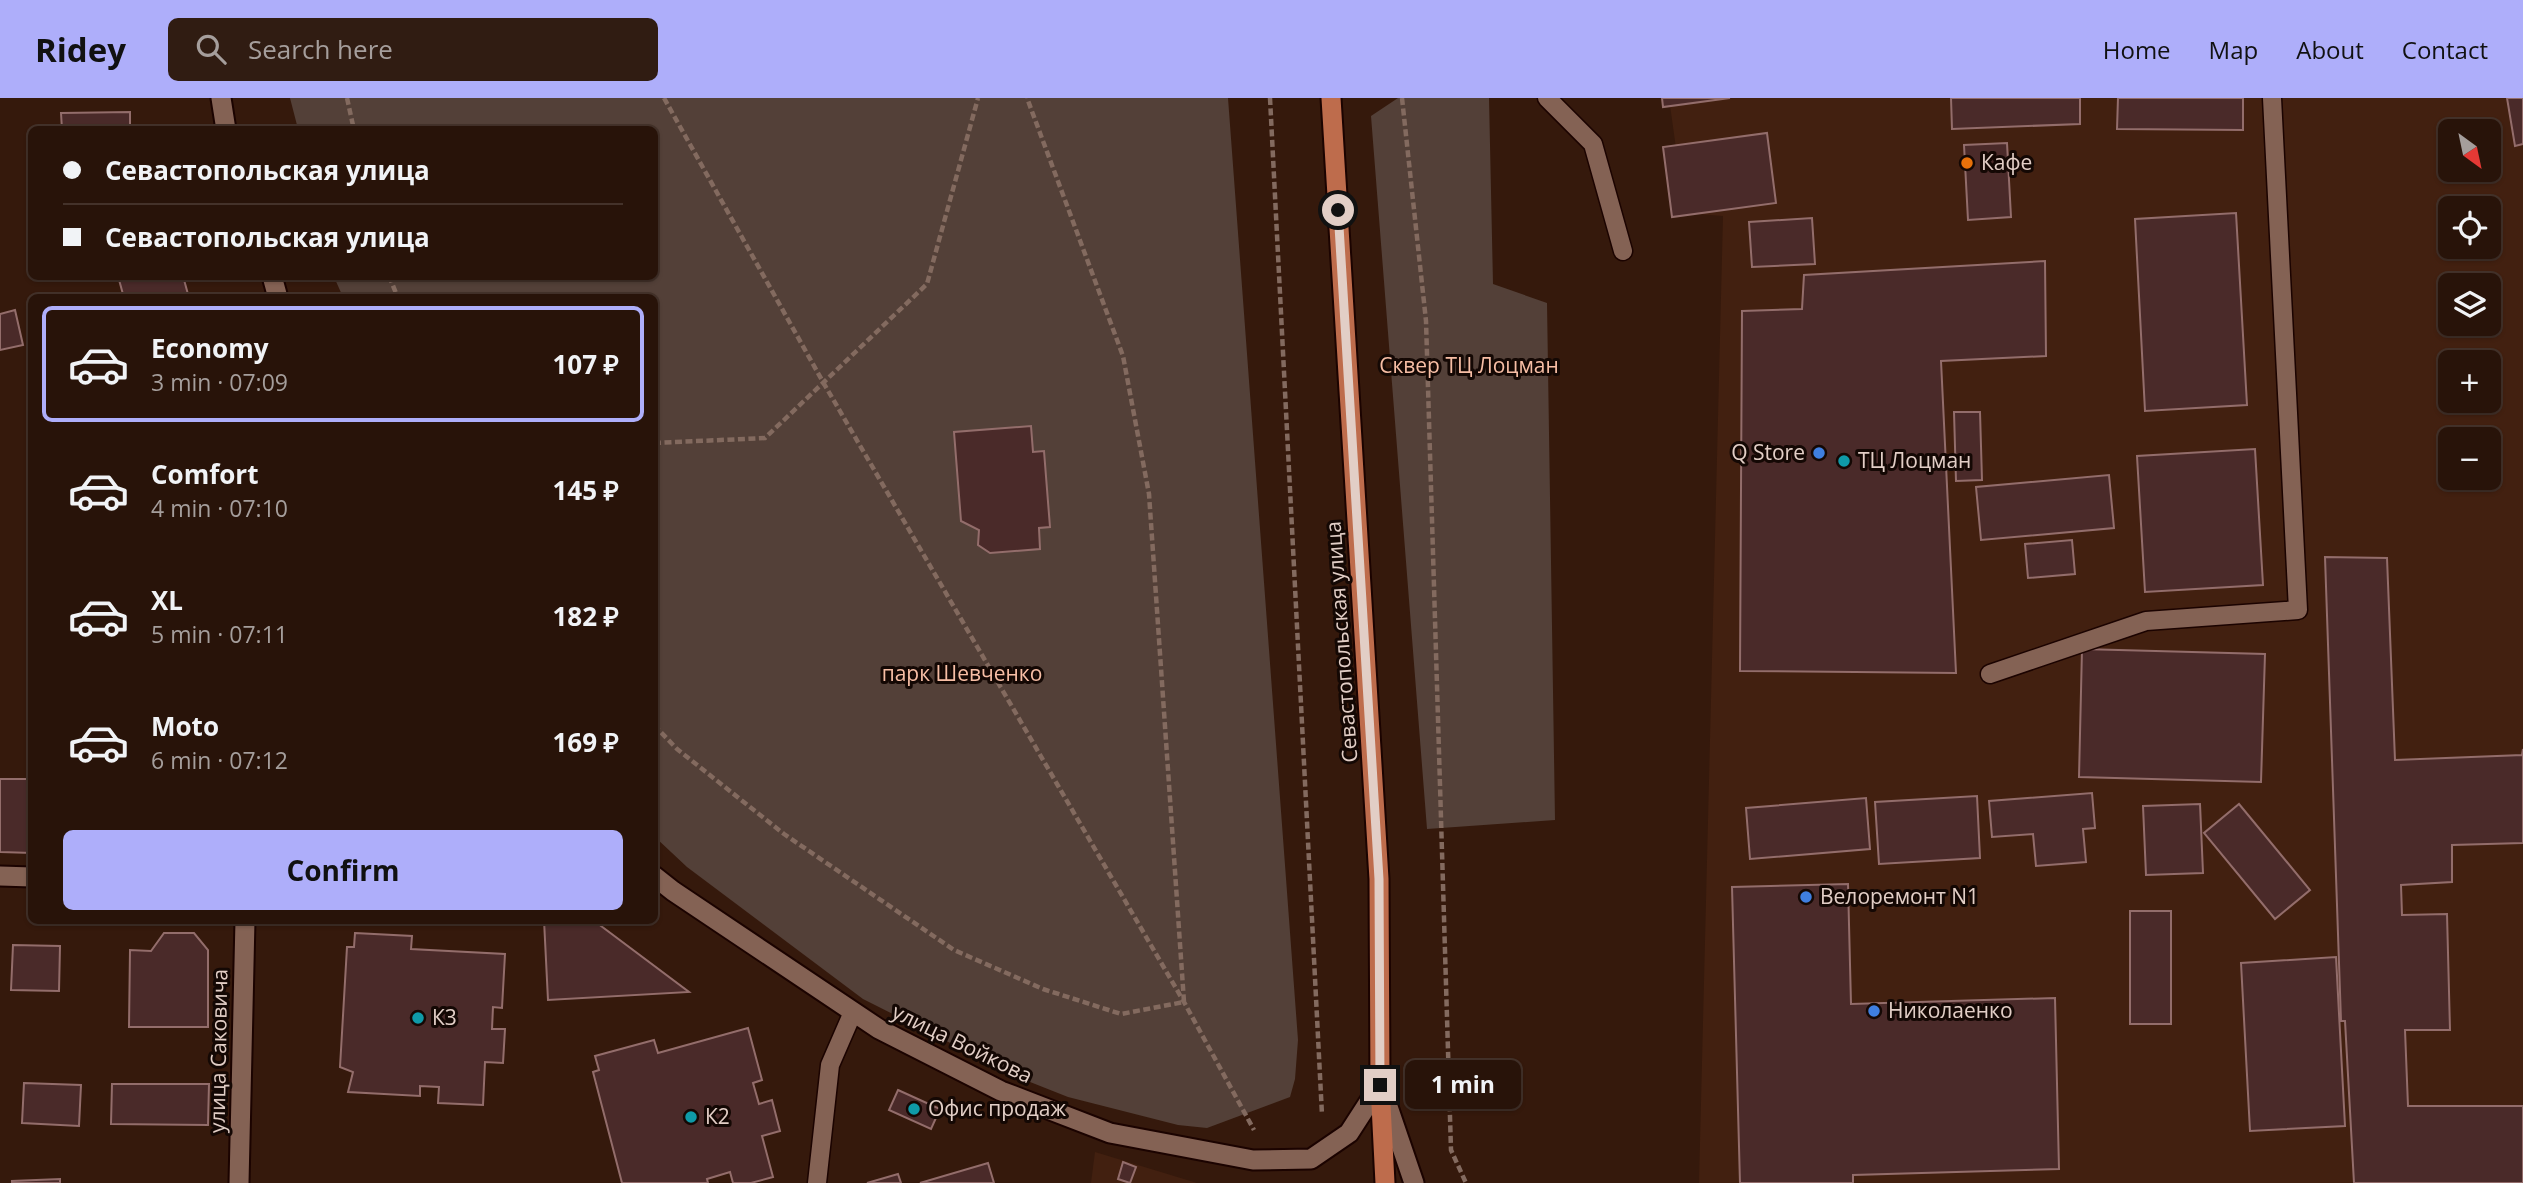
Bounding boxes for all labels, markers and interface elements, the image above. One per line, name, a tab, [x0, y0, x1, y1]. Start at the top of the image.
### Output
search box	[168, 18, 658, 81]
text: Ridey	[35, 27, 126, 72]
icon: search	[192, 30, 230, 68]
text: Search here	[248, 31, 393, 67]
text: Home	[2103, 33, 2171, 66]
text: Map	[2209, 33, 2258, 66]
text: About	[2296, 33, 2364, 66]
text: Contact	[2402, 33, 2488, 66]
north arrow	[2438, 119, 2501, 182]
map controls	[2438, 119, 2501, 490]
place label: Кафе	[1981, 148, 2032, 176]
text: Севастопольская улица	[105, 152, 430, 188]
marker: Кафе	[1959, 155, 1975, 171]
route start	[1322, 194, 1354, 226]
button: locate	[2438, 196, 2501, 259]
text: Севастопольская улица	[105, 219, 430, 255]
button: layers	[2438, 273, 2501, 336]
text: Economy	[151, 330, 269, 366]
icon: car	[67, 333, 130, 396]
text: 107 ₽	[553, 346, 619, 382]
button: +	[2438, 350, 2501, 413]
park label: Сквер ТЦ Лоцман	[1379, 351, 1559, 379]
text: 3 min · 07:09	[151, 366, 288, 398]
button: −	[2438, 427, 2501, 490]
place label: Q Store	[1731, 438, 1805, 466]
marker: Q Store	[1811, 445, 1827, 461]
place label: ТЦ Лоцман	[1858, 446, 1971, 474]
marker: ТЦ Лоцман	[1836, 453, 1852, 469]
text: Comfort	[151, 456, 258, 492]
icon: car	[67, 459, 130, 522]
text: 145 ₽	[553, 472, 619, 508]
text: 4 min · 07:10	[151, 492, 288, 524]
street label: Севастопольская улица	[1319, 521, 1363, 764]
text: XL	[151, 582, 183, 618]
icon: car	[67, 585, 130, 648]
text: 182 ₽	[553, 598, 619, 634]
text: 5 min · 07:11	[151, 618, 288, 650]
park label: парк Шевченко	[882, 659, 1042, 687]
text: Moto	[151, 708, 219, 744]
icon: car	[67, 711, 130, 774]
text: 169 ₽	[553, 724, 619, 760]
text: 6 min · 07:12	[151, 744, 288, 776]
button: Confirm	[63, 830, 623, 910]
place label: Велоремонт N1	[1820, 882, 1979, 910]
marker: Велоремонт N1	[1798, 889, 1814, 905]
street label: улица Саковича	[203, 969, 233, 1133]
place label: Николаенко	[1888, 996, 2013, 1024]
street label: улица Войкова	[888, 997, 1037, 1089]
place label: К3	[432, 1003, 457, 1031]
marker: Николаенко	[1866, 1003, 1882, 1019]
marker: К3	[410, 1010, 426, 1026]
callout: 1 min	[1404, 1060, 1520, 1110]
text: 1 min	[1431, 1068, 1495, 1100]
route end	[1364, 1069, 1396, 1101]
place label: Офис продаж	[928, 1094, 1066, 1122]
marker: Офис продаж	[906, 1101, 922, 1117]
place label: К2	[705, 1102, 730, 1130]
marker: К2	[683, 1109, 699, 1125]

